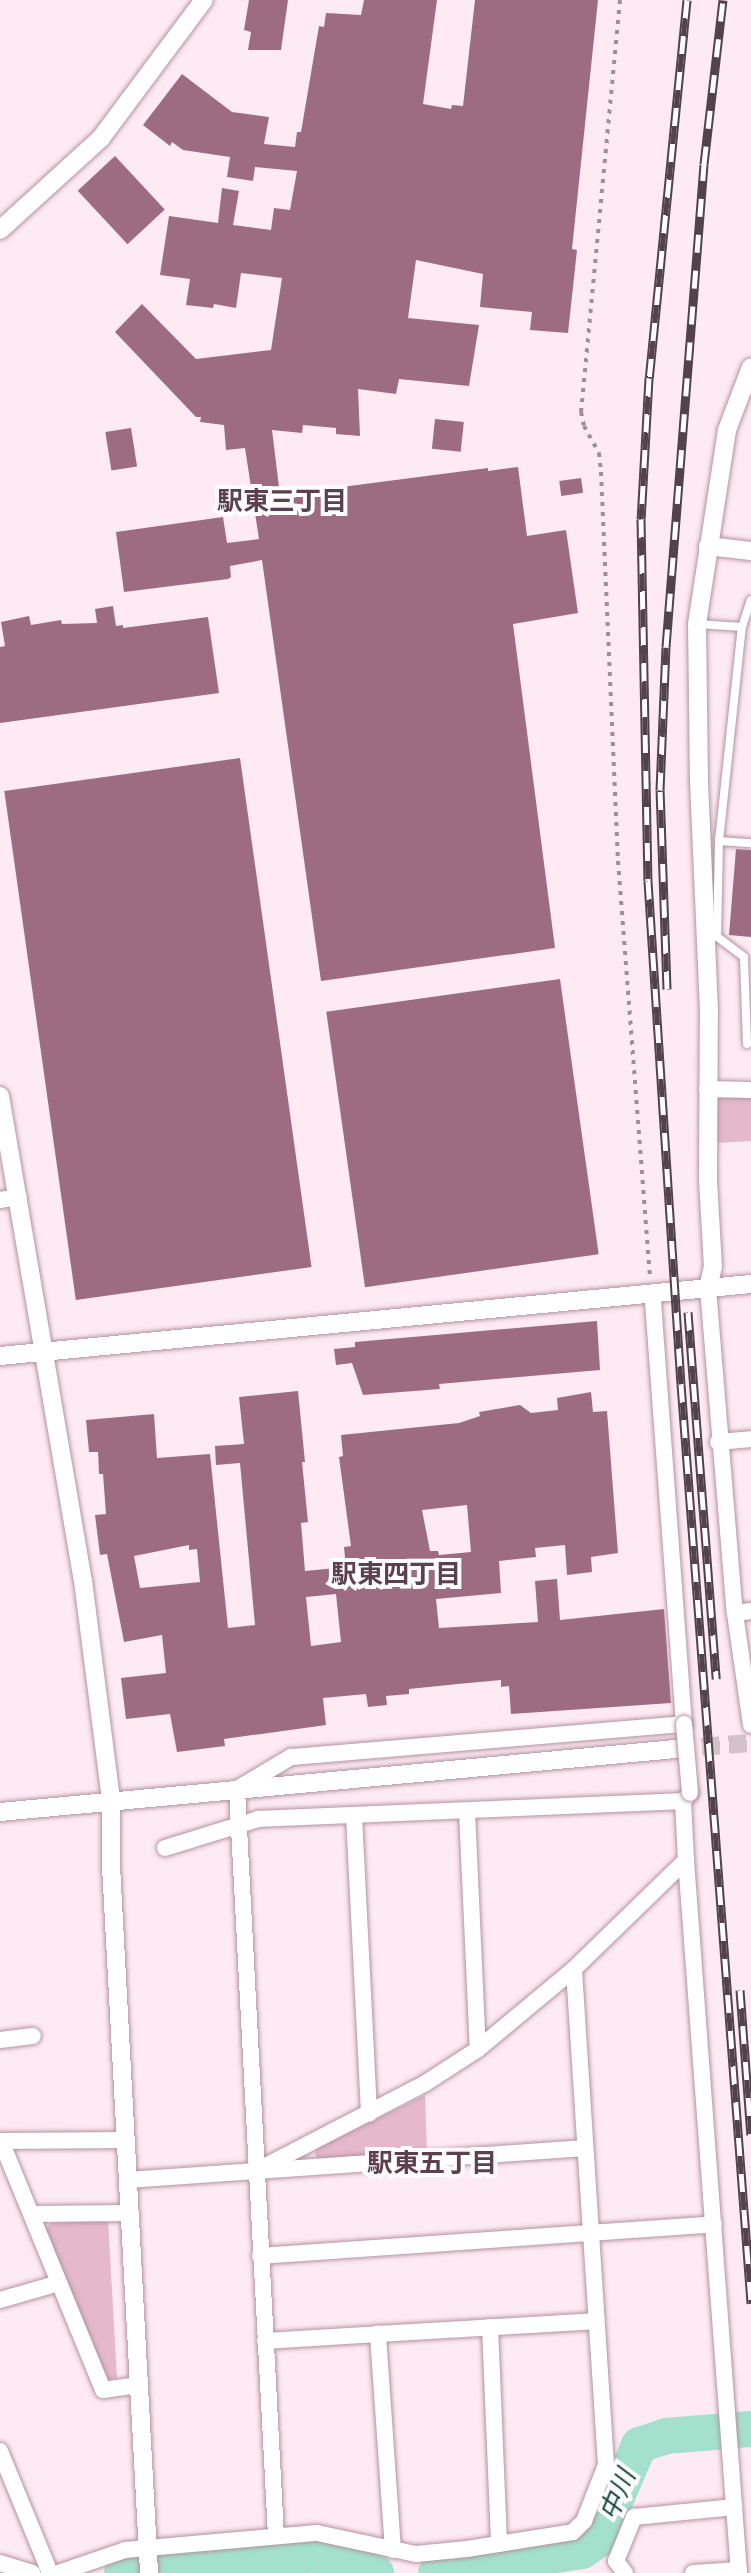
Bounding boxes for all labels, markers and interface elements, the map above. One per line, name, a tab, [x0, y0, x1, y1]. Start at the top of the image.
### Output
district label: 駅東三丁目	[217, 486, 347, 518]
district label: 駅東四丁目	[331, 1559, 461, 1591]
district label: 駅東五丁目	[367, 2148, 497, 2180]
water label: 中川	[593, 2465, 643, 2525]

